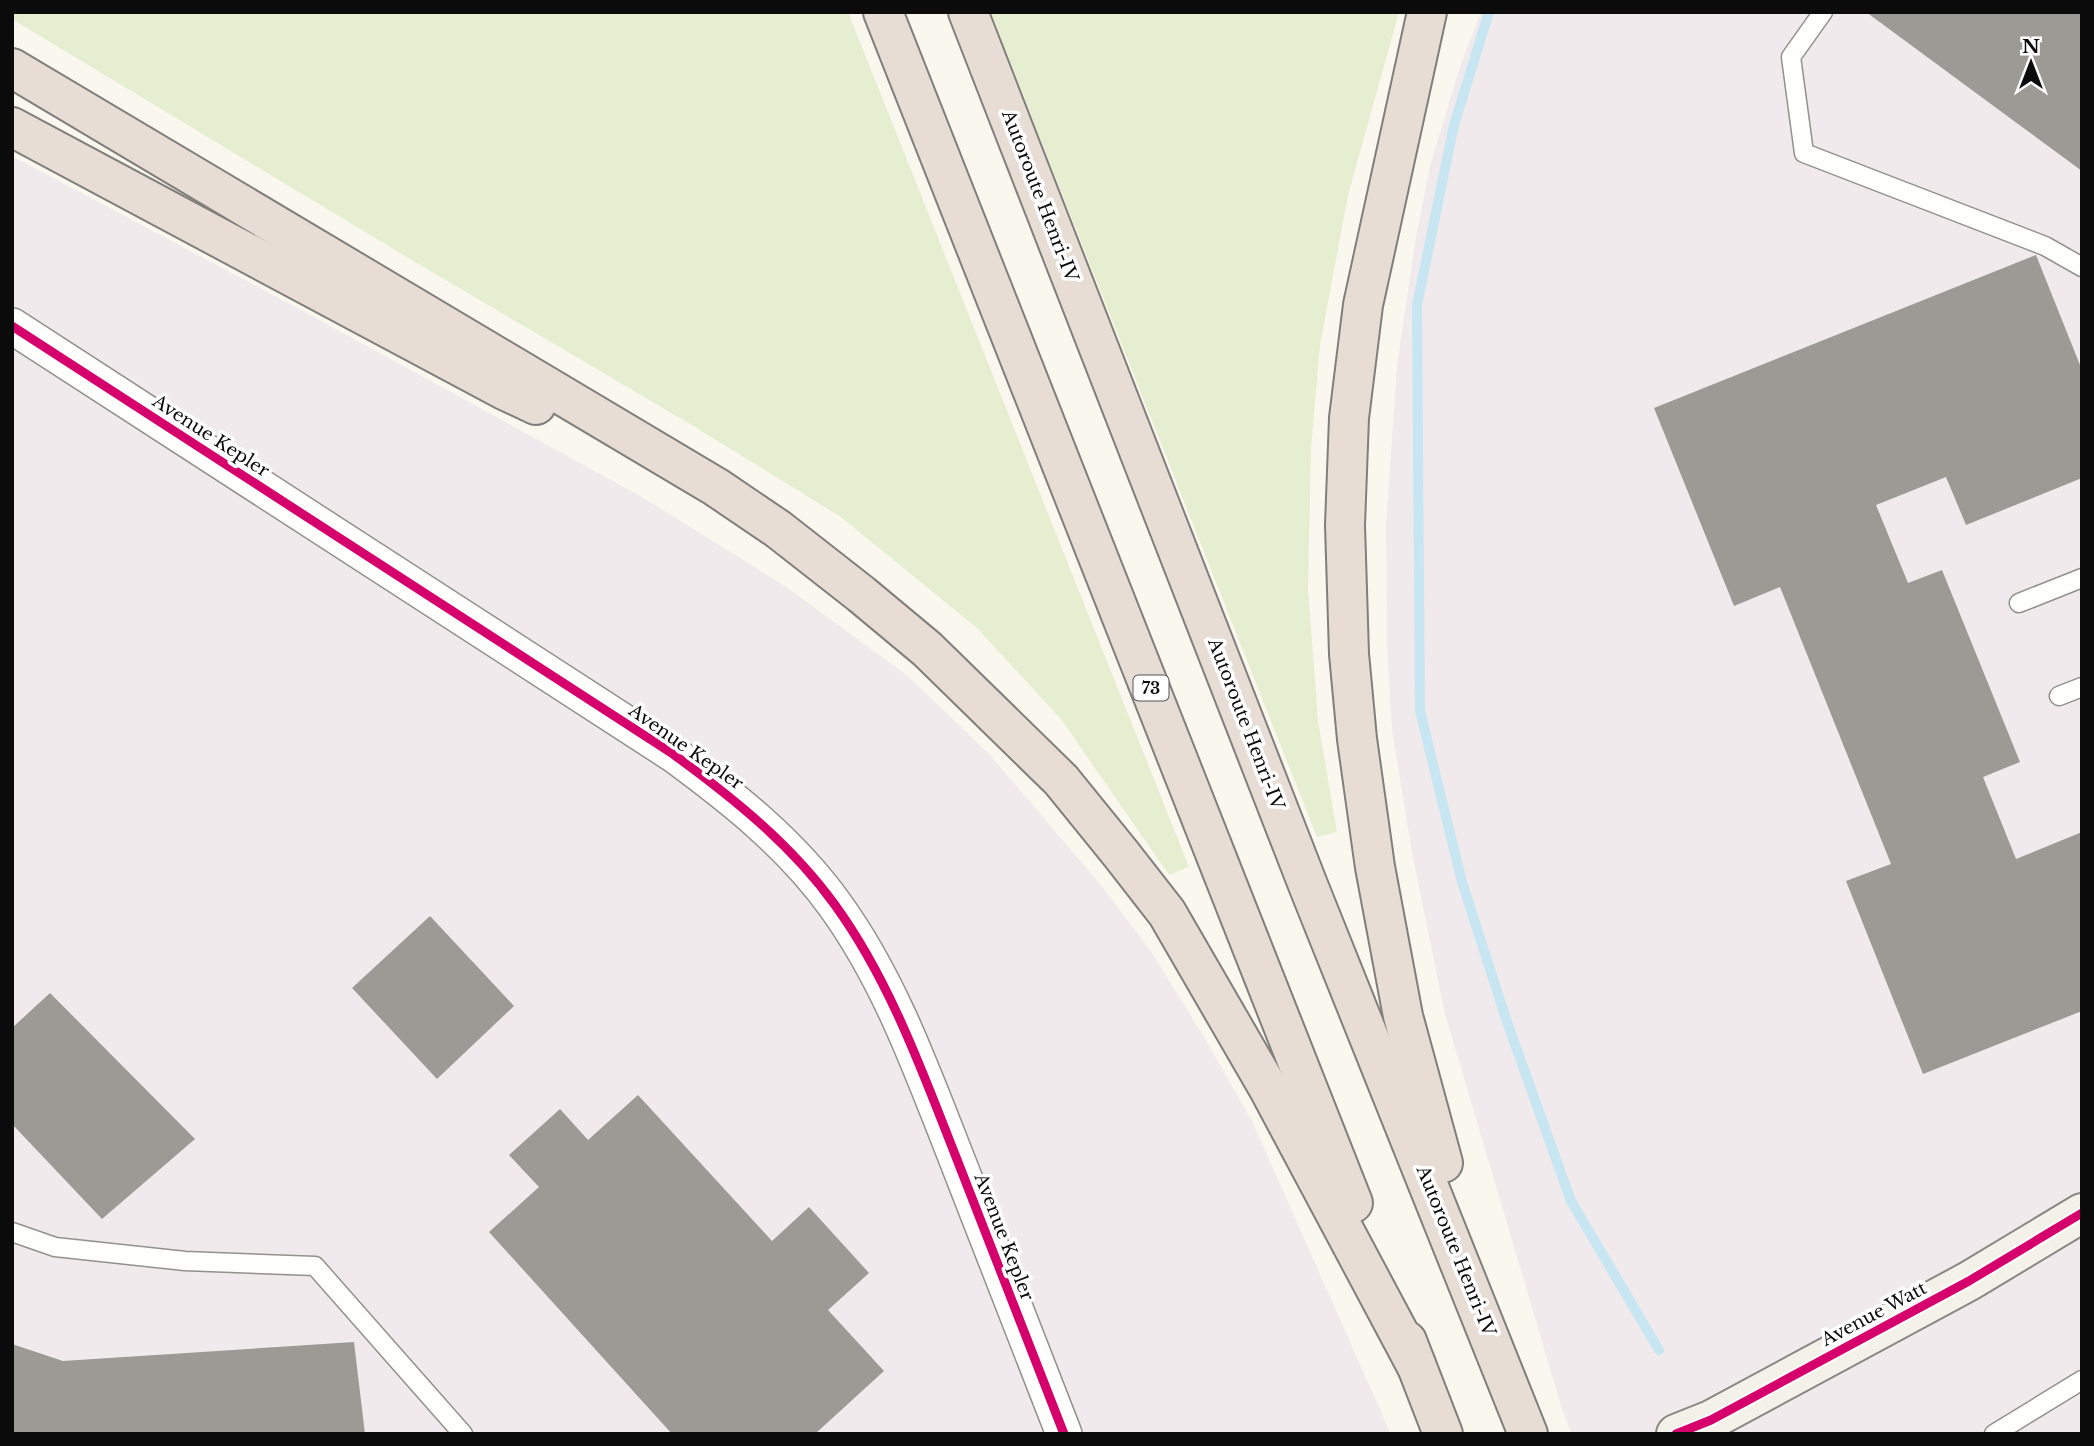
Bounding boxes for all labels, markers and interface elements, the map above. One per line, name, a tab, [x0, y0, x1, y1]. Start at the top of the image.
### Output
north arrow	[1996, 28, 2066, 98]
text: N	[2022, 35, 2040, 58]
street label: Autoroute Henri-IV	[997, 106, 1083, 286]
street label: Avenue Kepler	[148, 390, 274, 482]
street label: Autoroute Henri-IV	[1203, 634, 1289, 814]
road number: 73	[1134, 676, 1168, 701]
street label: Avenue Kepler	[624, 699, 748, 795]
street label: Autoroute Henri-IV	[1411, 1161, 1501, 1340]
street label: Avenue Kepler	[969, 1169, 1039, 1304]
street label: Avenue Watt	[1817, 1277, 1931, 1351]

